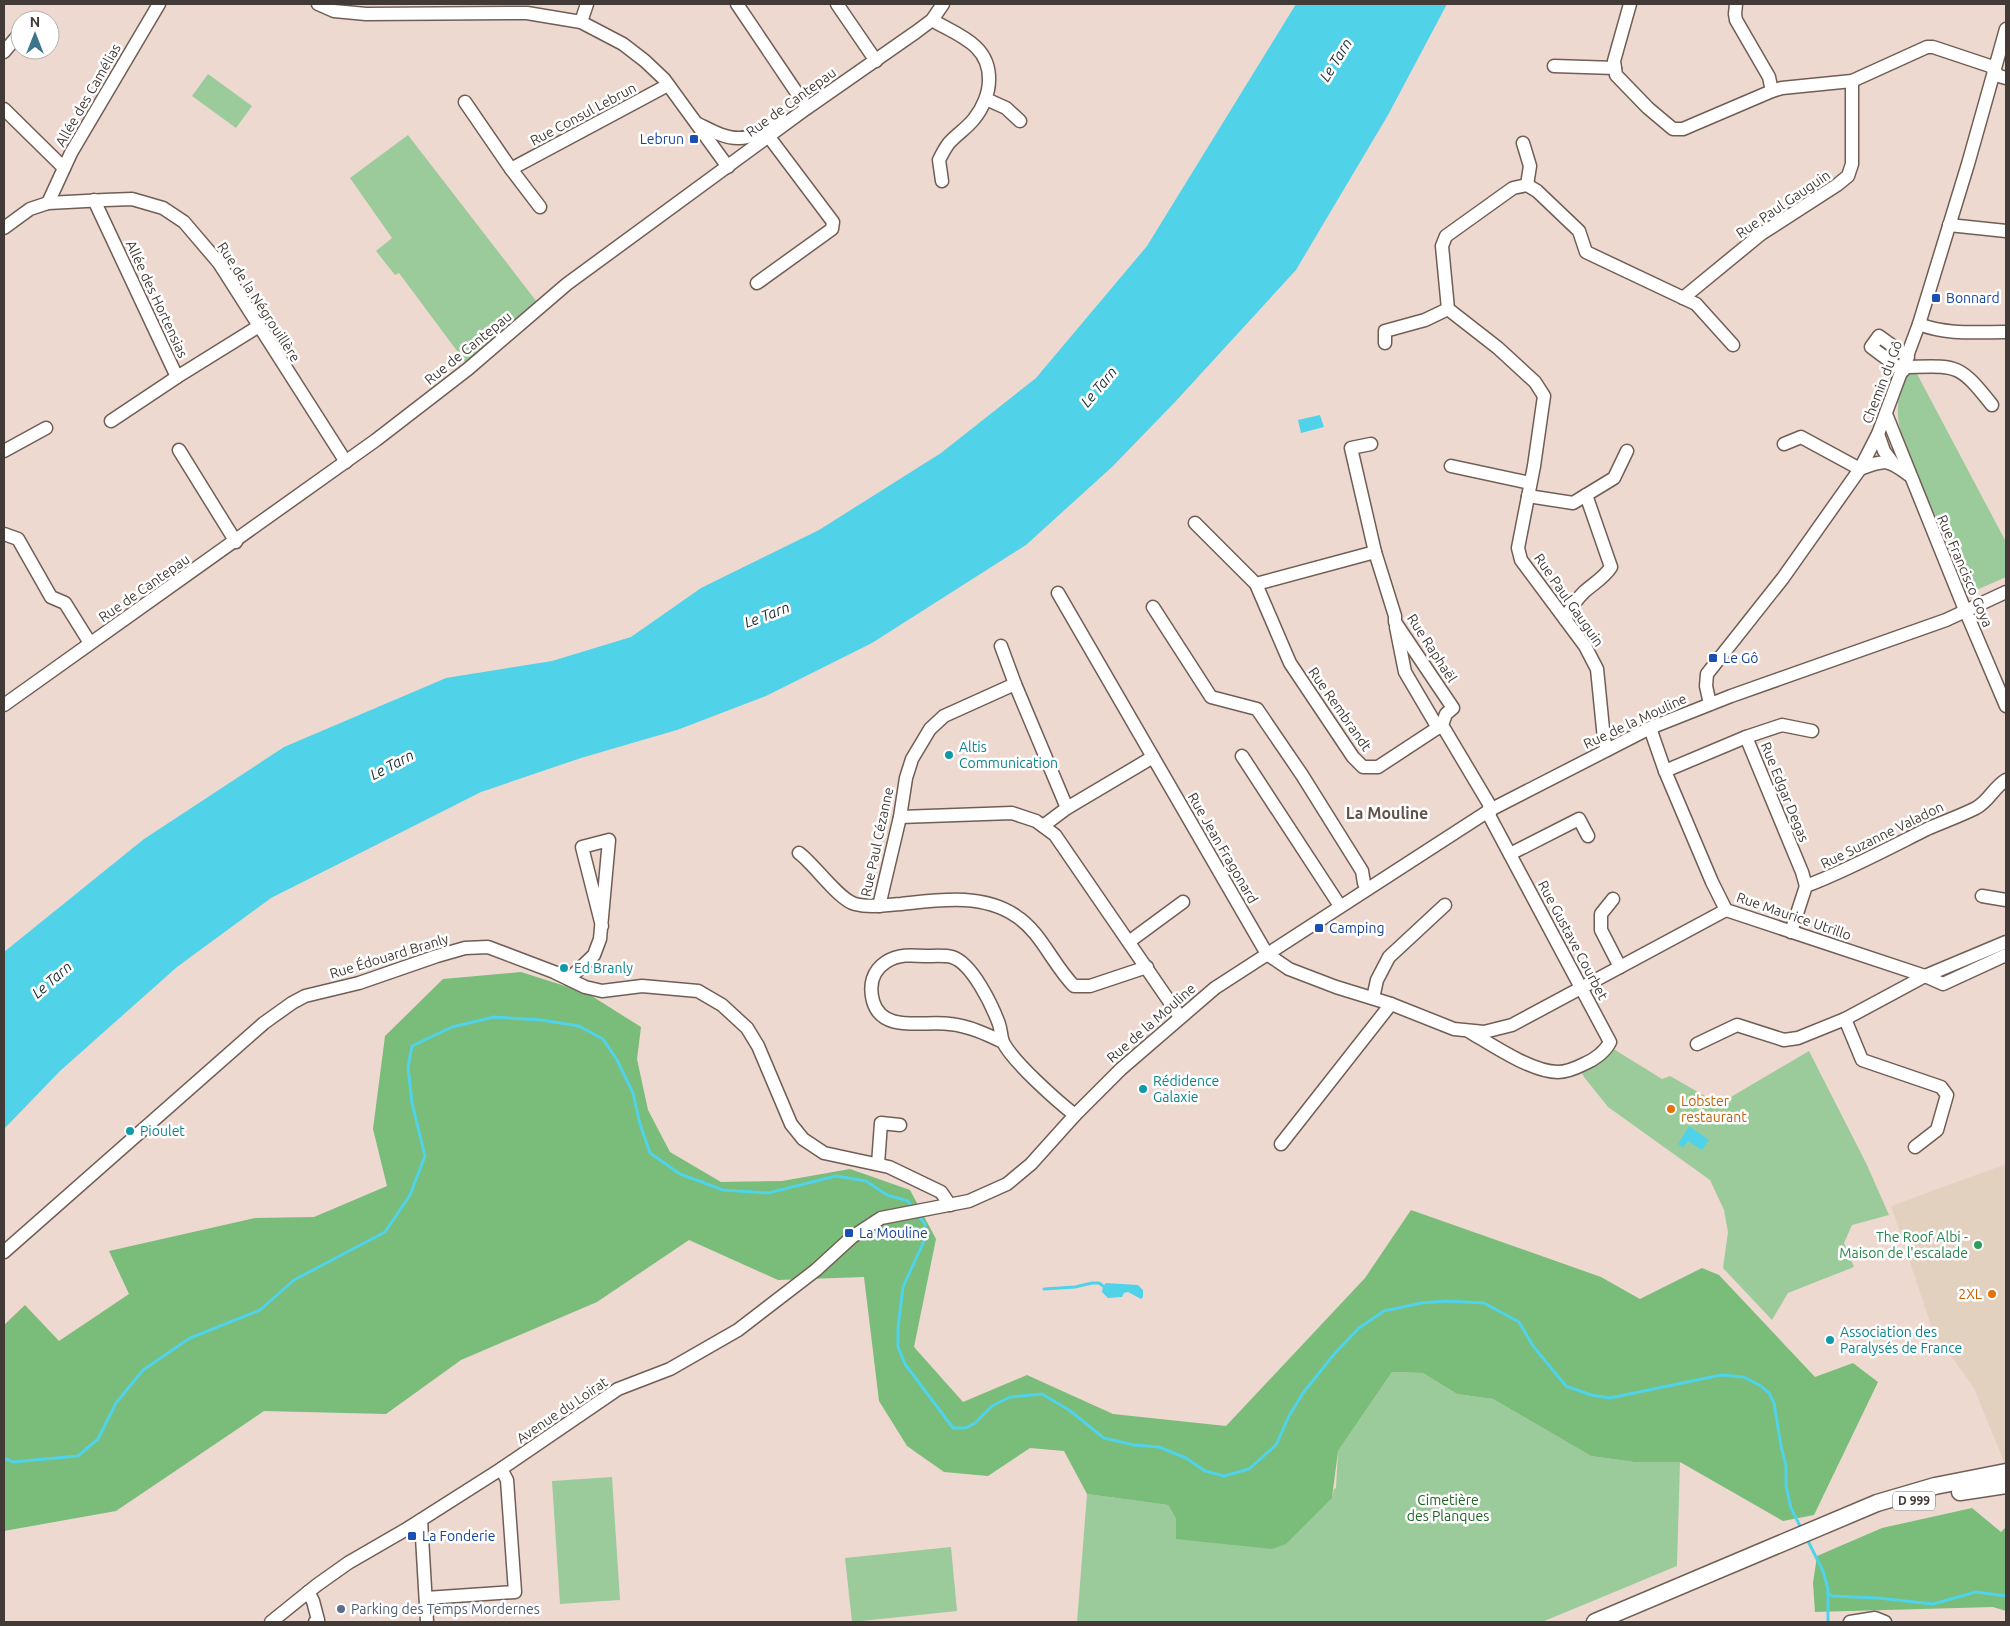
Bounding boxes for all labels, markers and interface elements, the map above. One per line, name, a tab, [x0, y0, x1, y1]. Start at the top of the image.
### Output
north arrow	[10, 10, 60, 60]
text: N	[30, 14, 40, 30]
water label: Le Tarn	[1316, 35, 1355, 84]
street label: Allée des Camélias	[52, 41, 124, 149]
street label: Rue de Cantepau	[743, 64, 839, 140]
street label: Rue Consul Lebrun	[527, 79, 639, 149]
place label: Lebrun	[640, 131, 684, 147]
marker: Lebrun	[688, 133, 700, 145]
street label: Rue Paul Gauguin	[1733, 167, 1833, 241]
street label: Allée des Hortensias	[123, 238, 191, 360]
street label: Rue de la Négrouillère	[214, 239, 304, 365]
place label: Bonnard	[1946, 290, 2000, 306]
marker: Bonnard	[1930, 292, 1942, 304]
street label: Rue de Cantepau	[421, 308, 515, 388]
street label: Chemin du Gô	[1859, 338, 1905, 426]
water label: Le Tarn	[1077, 363, 1120, 410]
street label: Rue Francisco Goya	[1934, 512, 1996, 630]
street label: Rue Paul Gauguin	[1531, 550, 1607, 650]
street label: Rue de Cantepau	[96, 551, 192, 625]
water label: Le Tarn	[742, 598, 792, 631]
street label: Rue Raphaël	[1404, 611, 1460, 685]
place label: Le Gô	[1723, 650, 1759, 666]
marker: Le Gô	[1707, 652, 1719, 664]
street label: Rue Rembrandt	[1305, 664, 1375, 754]
street label: Rue de la Mouline	[1581, 690, 1689, 752]
place label: Altis Communication	[959, 739, 1058, 771]
street label: Rue Edgar Degas	[1758, 740, 1812, 844]
water label: Le Tarn	[367, 746, 417, 783]
marker: Altis Communication	[943, 749, 955, 761]
street label: Rue Paul Cézanne	[858, 786, 896, 898]
street label: Rue Jean Fragonard	[1185, 790, 1261, 906]
street label: Rue Suzanne Valadon	[1818, 798, 1946, 872]
district label: La Mouline	[1346, 804, 1428, 822]
street label: Rue Gustave Courbet	[1535, 878, 1611, 1003]
street label: Rue Maurice Utrillo	[1734, 889, 1854, 943]
place label: Camping	[1329, 920, 1385, 936]
marker: Camping	[1313, 922, 1325, 934]
street label: Rue Édouard Branly	[327, 929, 451, 982]
water label: Le Tarn	[28, 958, 75, 1002]
place label: Ed Branly	[574, 960, 633, 976]
marker: Ed Branly	[558, 962, 570, 974]
street label: Rue de la Mouline	[1103, 980, 1199, 1066]
place label: Rédidence Galaxie	[1153, 1073, 1219, 1105]
marker: Rédidence Galaxie	[1137, 1083, 1149, 1095]
place label: Lobster restaurant	[1681, 1093, 1747, 1125]
marker: Lobster restaurant	[1665, 1103, 1677, 1115]
place label: Pioulet	[140, 1123, 185, 1139]
marker: Pioulet	[124, 1125, 136, 1137]
place label: La Mouline	[859, 1225, 928, 1241]
marker: La Mouline	[843, 1227, 855, 1239]
place label: The Roof Albi - Maison de l'escalade	[1839, 1229, 1968, 1261]
marker: The Roof Albi - Maison de l'escalade	[1972, 1239, 1984, 1251]
place label: 2XL	[1958, 1286, 1982, 1302]
marker: 2XL	[1986, 1288, 1998, 1300]
place label: Association des Paralysés de France	[1840, 1324, 1962, 1356]
marker: Association des Paralysés de France	[1824, 1334, 1836, 1346]
street label: Avenue du Loirat	[513, 1373, 611, 1446]
park label: Cimetière des Planques	[1407, 1492, 1489, 1524]
road number: D 999	[1893, 1492, 1935, 1510]
place label: La Fonderie	[422, 1528, 495, 1544]
marker: La Fonderie	[406, 1530, 418, 1542]
place label: Parking des Temps Mordernes	[351, 1601, 540, 1617]
marker: Parking des Temps Mordernes	[335, 1603, 347, 1615]

